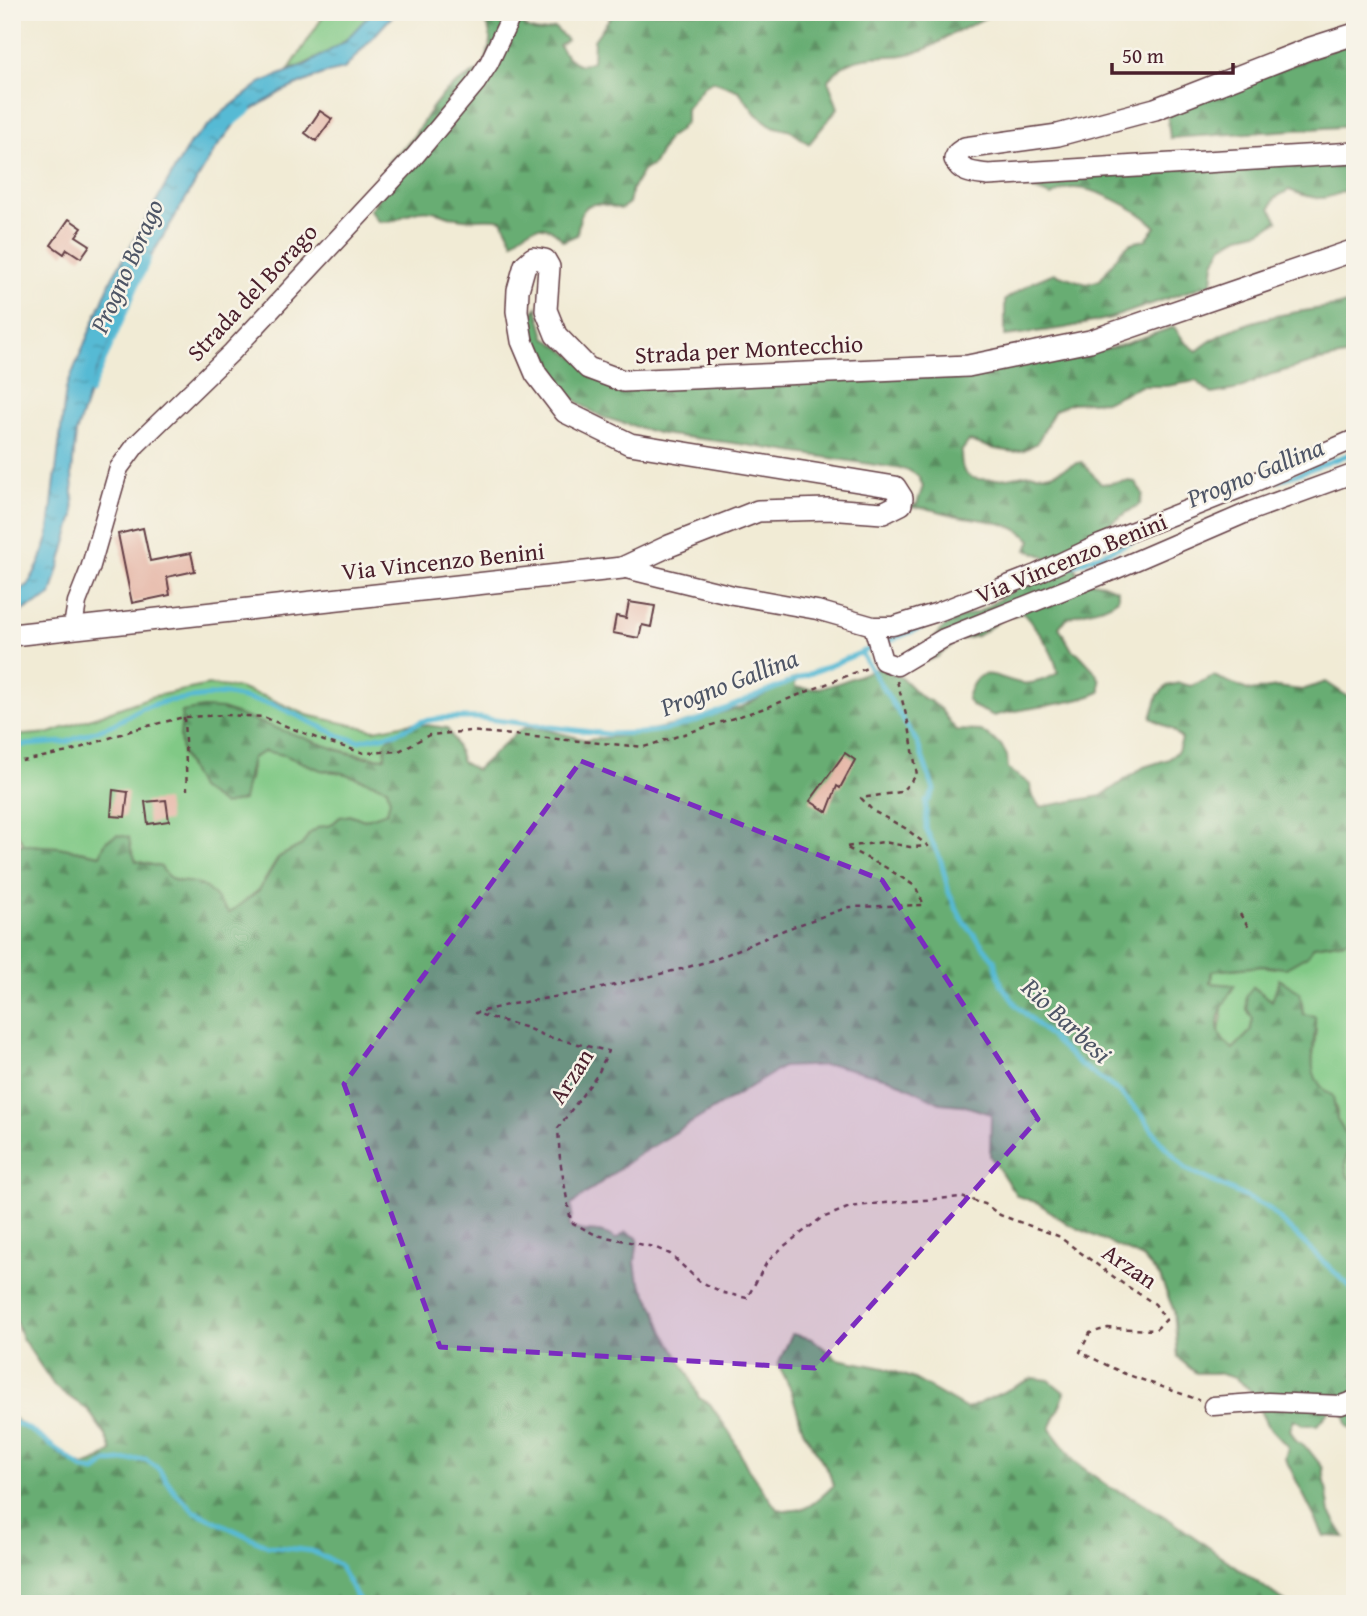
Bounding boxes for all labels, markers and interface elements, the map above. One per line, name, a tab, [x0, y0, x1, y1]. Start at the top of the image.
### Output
scale bar	[1112, 32, 1232, 76]
text: 50 m	[1122, 40, 1164, 71]
water label: Progno Borago	[79, 193, 173, 340]
street label: Strada del Borago	[179, 215, 325, 369]
street label: Strada per Montecchio	[634, 326, 864, 372]
water label: Progno Gallina	[1180, 427, 1329, 518]
street label: Via Vincenzo Benini	[970, 504, 1172, 612]
street label: Via Vincenzo Benini	[340, 533, 546, 589]
water label: Progno Gallina	[653, 638, 804, 727]
water label: Rio Barbesi	[1012, 967, 1121, 1072]
street label: Arzan	[540, 1041, 602, 1111]
street label: Arzan	[1095, 1235, 1165, 1298]

